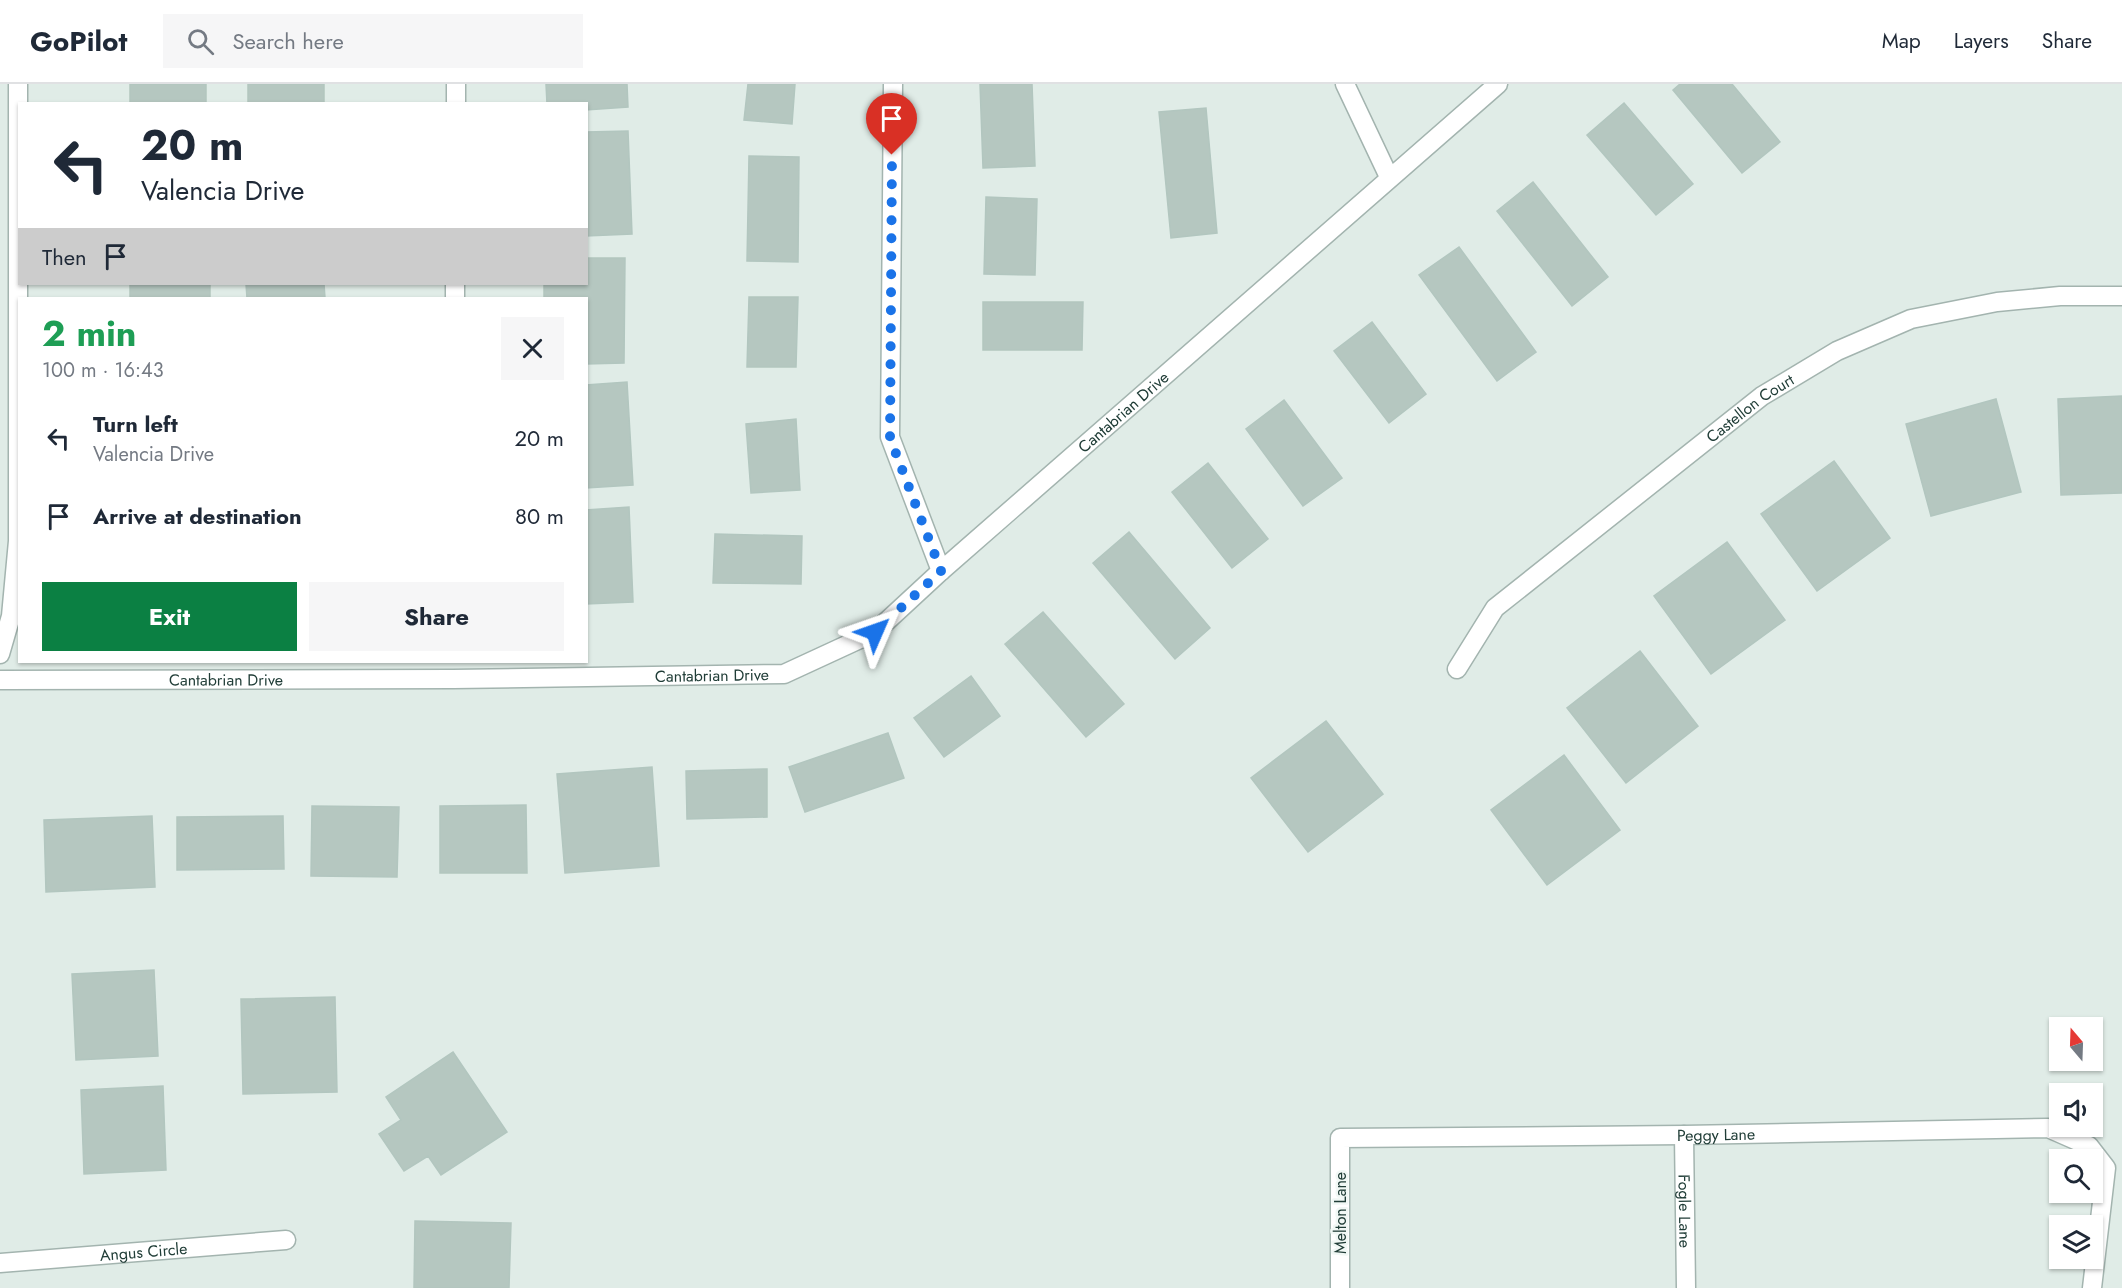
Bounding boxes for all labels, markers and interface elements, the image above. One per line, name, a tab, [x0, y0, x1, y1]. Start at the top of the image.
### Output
search box	[163, 14, 583, 68]
text: GoPilot	[30, 21, 127, 62]
icon: search	[184, 25, 217, 58]
text: Search here	[232, 25, 344, 57]
text: Map	[1882, 26, 1921, 56]
text: Layers	[1954, 26, 2009, 56]
text: Share	[2042, 26, 2092, 56]
pin	[866, 93, 917, 155]
icon: arrive	[875, 102, 908, 135]
text: 20 m	[141, 115, 243, 176]
icon: left	[42, 126, 120, 204]
text: Valencia Drive	[141, 171, 304, 210]
icon: arrive	[99, 240, 132, 273]
text: Then	[42, 241, 87, 273]
text: 2 min	[42, 307, 137, 359]
button: close	[501, 317, 564, 380]
text: 100 m · 16:43	[42, 356, 164, 385]
street label: Cantabrian Drive	[1073, 366, 1174, 458]
street label: Castellon Court	[1701, 368, 1799, 448]
text: Turn left	[93, 408, 178, 440]
icon: left	[42, 422, 75, 455]
text: 20 m	[515, 422, 564, 454]
text: Valencia Drive	[93, 440, 214, 469]
icon: arrive	[42, 500, 75, 533]
text: Arrive at destination	[93, 500, 302, 532]
text: 80 m	[515, 500, 564, 532]
button: Exit	[42, 582, 297, 651]
button: Share	[309, 582, 564, 651]
position arrow	[843, 600, 907, 664]
street label: Cantabrian Drive	[655, 663, 769, 688]
street label: Cantabrian Drive	[169, 668, 283, 692]
north arrow	[2049, 1017, 2103, 1071]
map controls	[2049, 1017, 2103, 1269]
button: sound	[2049, 1083, 2103, 1137]
street label: Peggy Lane	[1677, 1123, 1755, 1147]
button: search	[2049, 1149, 2103, 1203]
street label: Melton Lane	[1329, 1172, 1352, 1254]
street label: Fogle Lane	[1673, 1174, 1696, 1248]
button: layers	[2049, 1215, 2103, 1269]
street label: Angus Circle	[99, 1237, 188, 1267]

